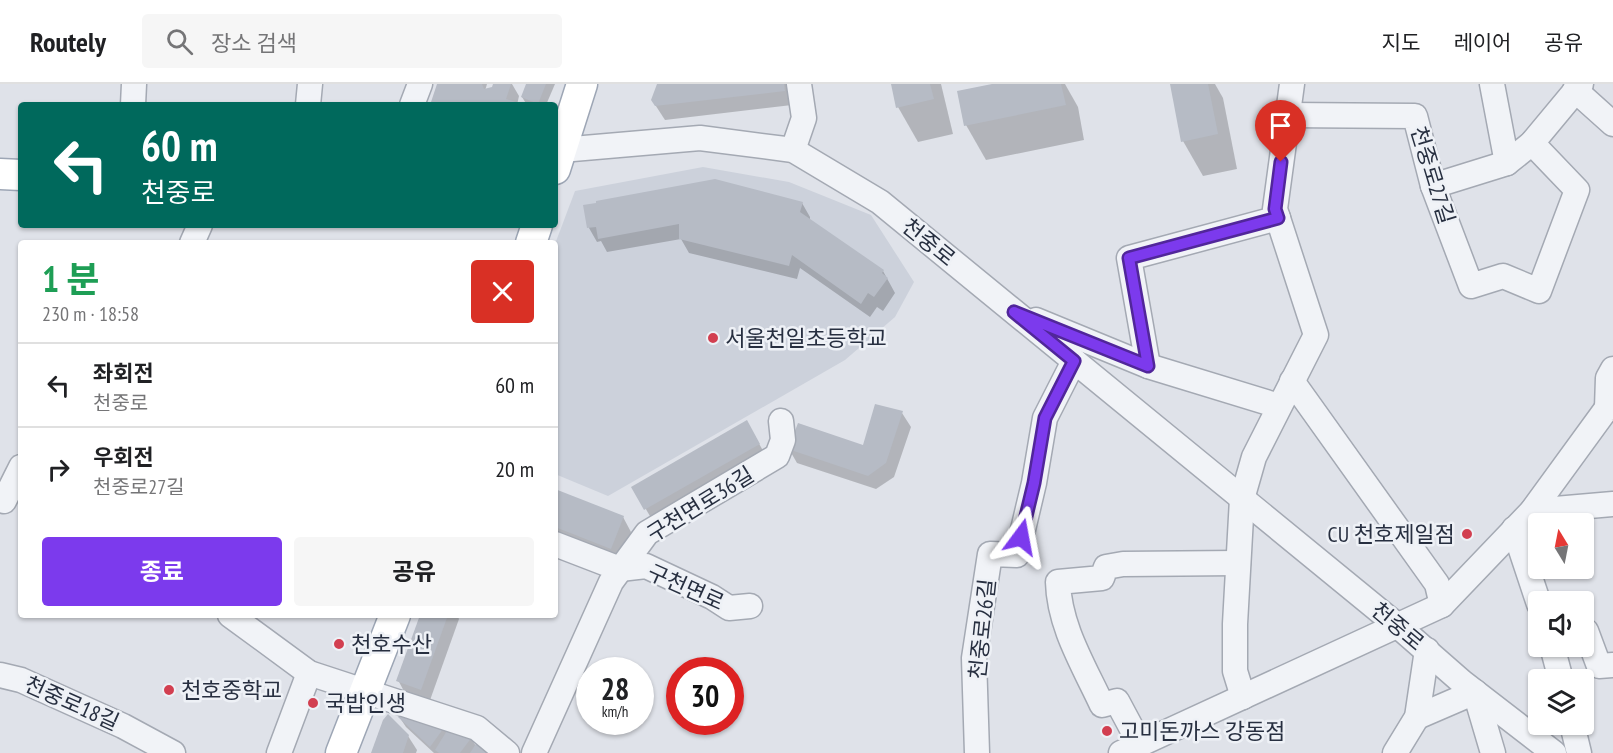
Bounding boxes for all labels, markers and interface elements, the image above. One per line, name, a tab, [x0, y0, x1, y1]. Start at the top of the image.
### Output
search box	[142, 14, 562, 68]
text: Routely	[30, 23, 106, 60]
icon: search	[163, 25, 196, 58]
text: 장소 검색	[211, 29, 297, 57]
text: 지도	[1382, 29, 1420, 56]
text: 레이어	[1453, 29, 1511, 56]
text: 공유	[1544, 29, 1583, 56]
pin	[1255, 100, 1306, 162]
icon: arrive	[1264, 109, 1297, 142]
text: 60 m	[141, 118, 218, 173]
street label: 천중로27길	[1405, 123, 1461, 227]
icon: left	[42, 126, 120, 204]
text: 천중로	[141, 175, 216, 209]
street label: 천중로	[897, 212, 961, 272]
text: 1 분	[42, 255, 100, 302]
button: close	[471, 260, 534, 323]
text: 230 m · 18:58	[42, 301, 139, 327]
place label: 서울천일초등학교	[725, 324, 887, 352]
marker: 서울천일초등학교	[706, 331, 720, 345]
text: 좌회전	[93, 359, 154, 387]
icon: left	[42, 369, 75, 402]
text: 60 m	[495, 371, 534, 399]
text: 천중로	[93, 390, 148, 416]
text: 우회전	[93, 443, 154, 471]
icon: right	[42, 453, 75, 486]
text: 20 m	[495, 455, 534, 483]
street label: 구천면로36길	[641, 460, 759, 548]
text: 천중로27길	[93, 474, 185, 500]
position arrow	[989, 505, 1053, 569]
north arrow	[1528, 513, 1594, 579]
map controls	[1528, 513, 1594, 735]
place label: CU 천호제일점	[1328, 520, 1455, 548]
marker: CU 천호제일점	[1460, 527, 1474, 541]
button: 종료	[42, 537, 282, 606]
button: 공유	[294, 537, 534, 606]
street label: 구천면로	[643, 558, 729, 616]
street label: 천중로26길	[963, 577, 1001, 681]
button: sound	[1528, 591, 1594, 657]
street label: 천중로	[1366, 596, 1430, 656]
place label: 천호수산	[351, 630, 432, 658]
marker: 천호수산	[332, 637, 346, 651]
speed limit sign: 30	[666, 657, 744, 735]
text: 28	[601, 669, 629, 708]
button: layers	[1528, 669, 1594, 735]
street label: 천중로18길	[20, 670, 124, 736]
place label: 천호중학교	[181, 676, 282, 704]
marker: 천호중학교	[162, 683, 176, 697]
place label: 국밥인생	[325, 689, 406, 717]
marker: 국밥인생	[306, 696, 320, 710]
text: km/h	[602, 702, 628, 721]
place label: 고미돈까스 강동점	[1119, 717, 1286, 745]
marker: 고미돈까스 강동점	[1100, 724, 1114, 738]

